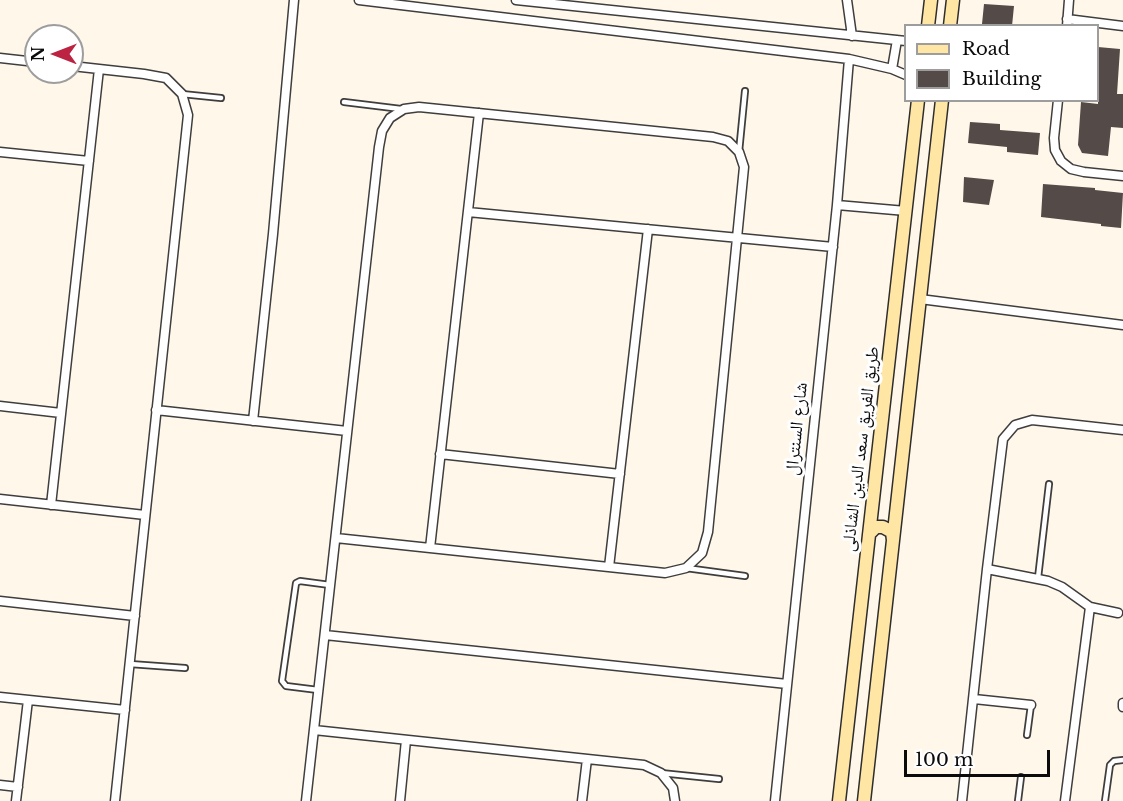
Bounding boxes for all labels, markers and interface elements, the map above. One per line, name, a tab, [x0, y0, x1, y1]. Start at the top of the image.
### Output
north arrow	[24, 24, 84, 84]
legend	[904, 24, 1099, 102]
text: Road	[962, 38, 1010, 60]
text: N	[28, 46, 48, 62]
text: Building	[962, 68, 1041, 90]
street label: طريق الفريق سعد الدين الشاذلى	[838, 345, 884, 553]
street label: شارع السنترال	[781, 381, 813, 477]
scale bar	[907, 738, 1052, 776]
text: 100 m	[915, 749, 973, 771]

